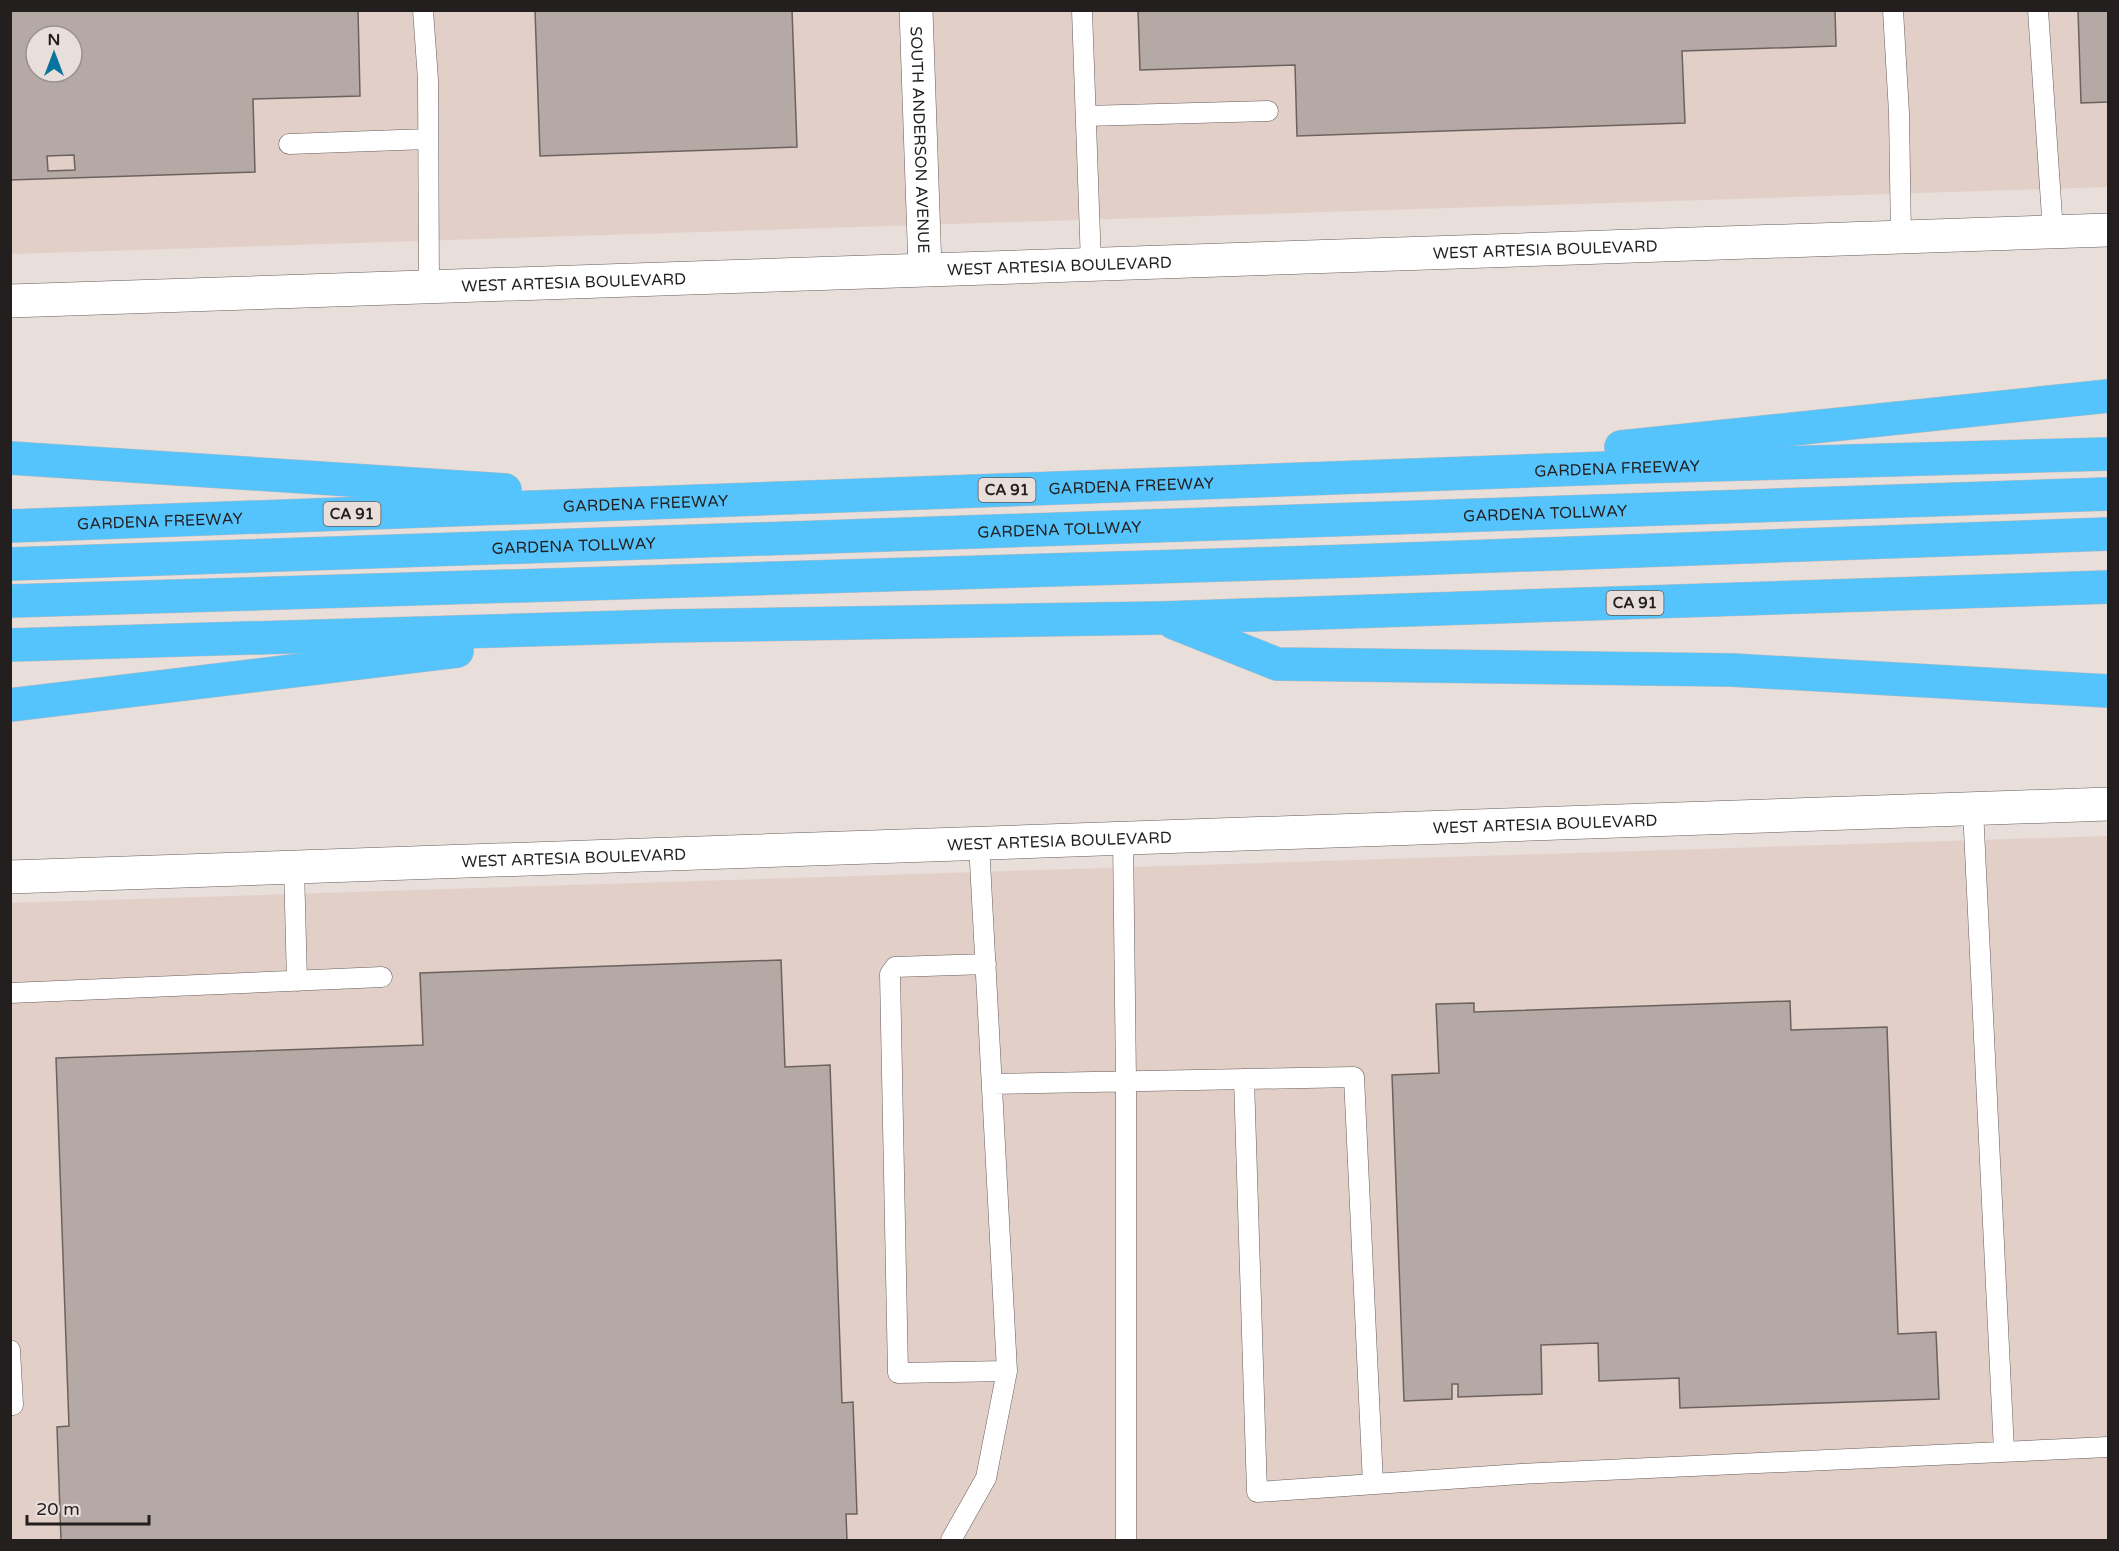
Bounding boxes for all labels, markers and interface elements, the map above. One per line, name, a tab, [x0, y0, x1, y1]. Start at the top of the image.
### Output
north arrow	[24, 24, 84, 84]
street label: SOUTH ANDERSON AVENUE	[906, 26, 933, 254]
text: N	[48, 30, 60, 50]
street label: WEST ARTESIA BOULEVARD	[1432, 236, 1658, 264]
street label: WEST ARTESIA BOULEVARD	[947, 253, 1172, 280]
street label: WEST ARTESIA BOULEVARD	[461, 269, 686, 297]
street label: GARDENA FREEWAY	[1534, 456, 1700, 482]
street label: GARDENA FREEWAY	[1048, 473, 1214, 499]
road number: CA 91	[978, 478, 1036, 502]
street label: GARDENA FREEWAY	[562, 491, 729, 517]
street label: GARDENA TOLLWAY	[1463, 501, 1628, 527]
road number: CA 91	[324, 502, 380, 526]
street label: GARDENA FREEWAY	[77, 509, 243, 535]
street label: GARDENA TOLLWAY	[977, 517, 1142, 543]
street label: GARDENA TOLLWAY	[491, 533, 656, 559]
road number: CA 91	[1606, 591, 1664, 615]
street label: WEST ARTESIA BOULEVARD	[1432, 811, 1658, 838]
street label: WEST ARTESIA BOULEVARD	[947, 828, 1172, 855]
street label: WEST ARTESIA BOULEVARD	[461, 844, 686, 872]
scale bar	[27, 1488, 148, 1526]
text: 20 m	[36, 1498, 80, 1520]

